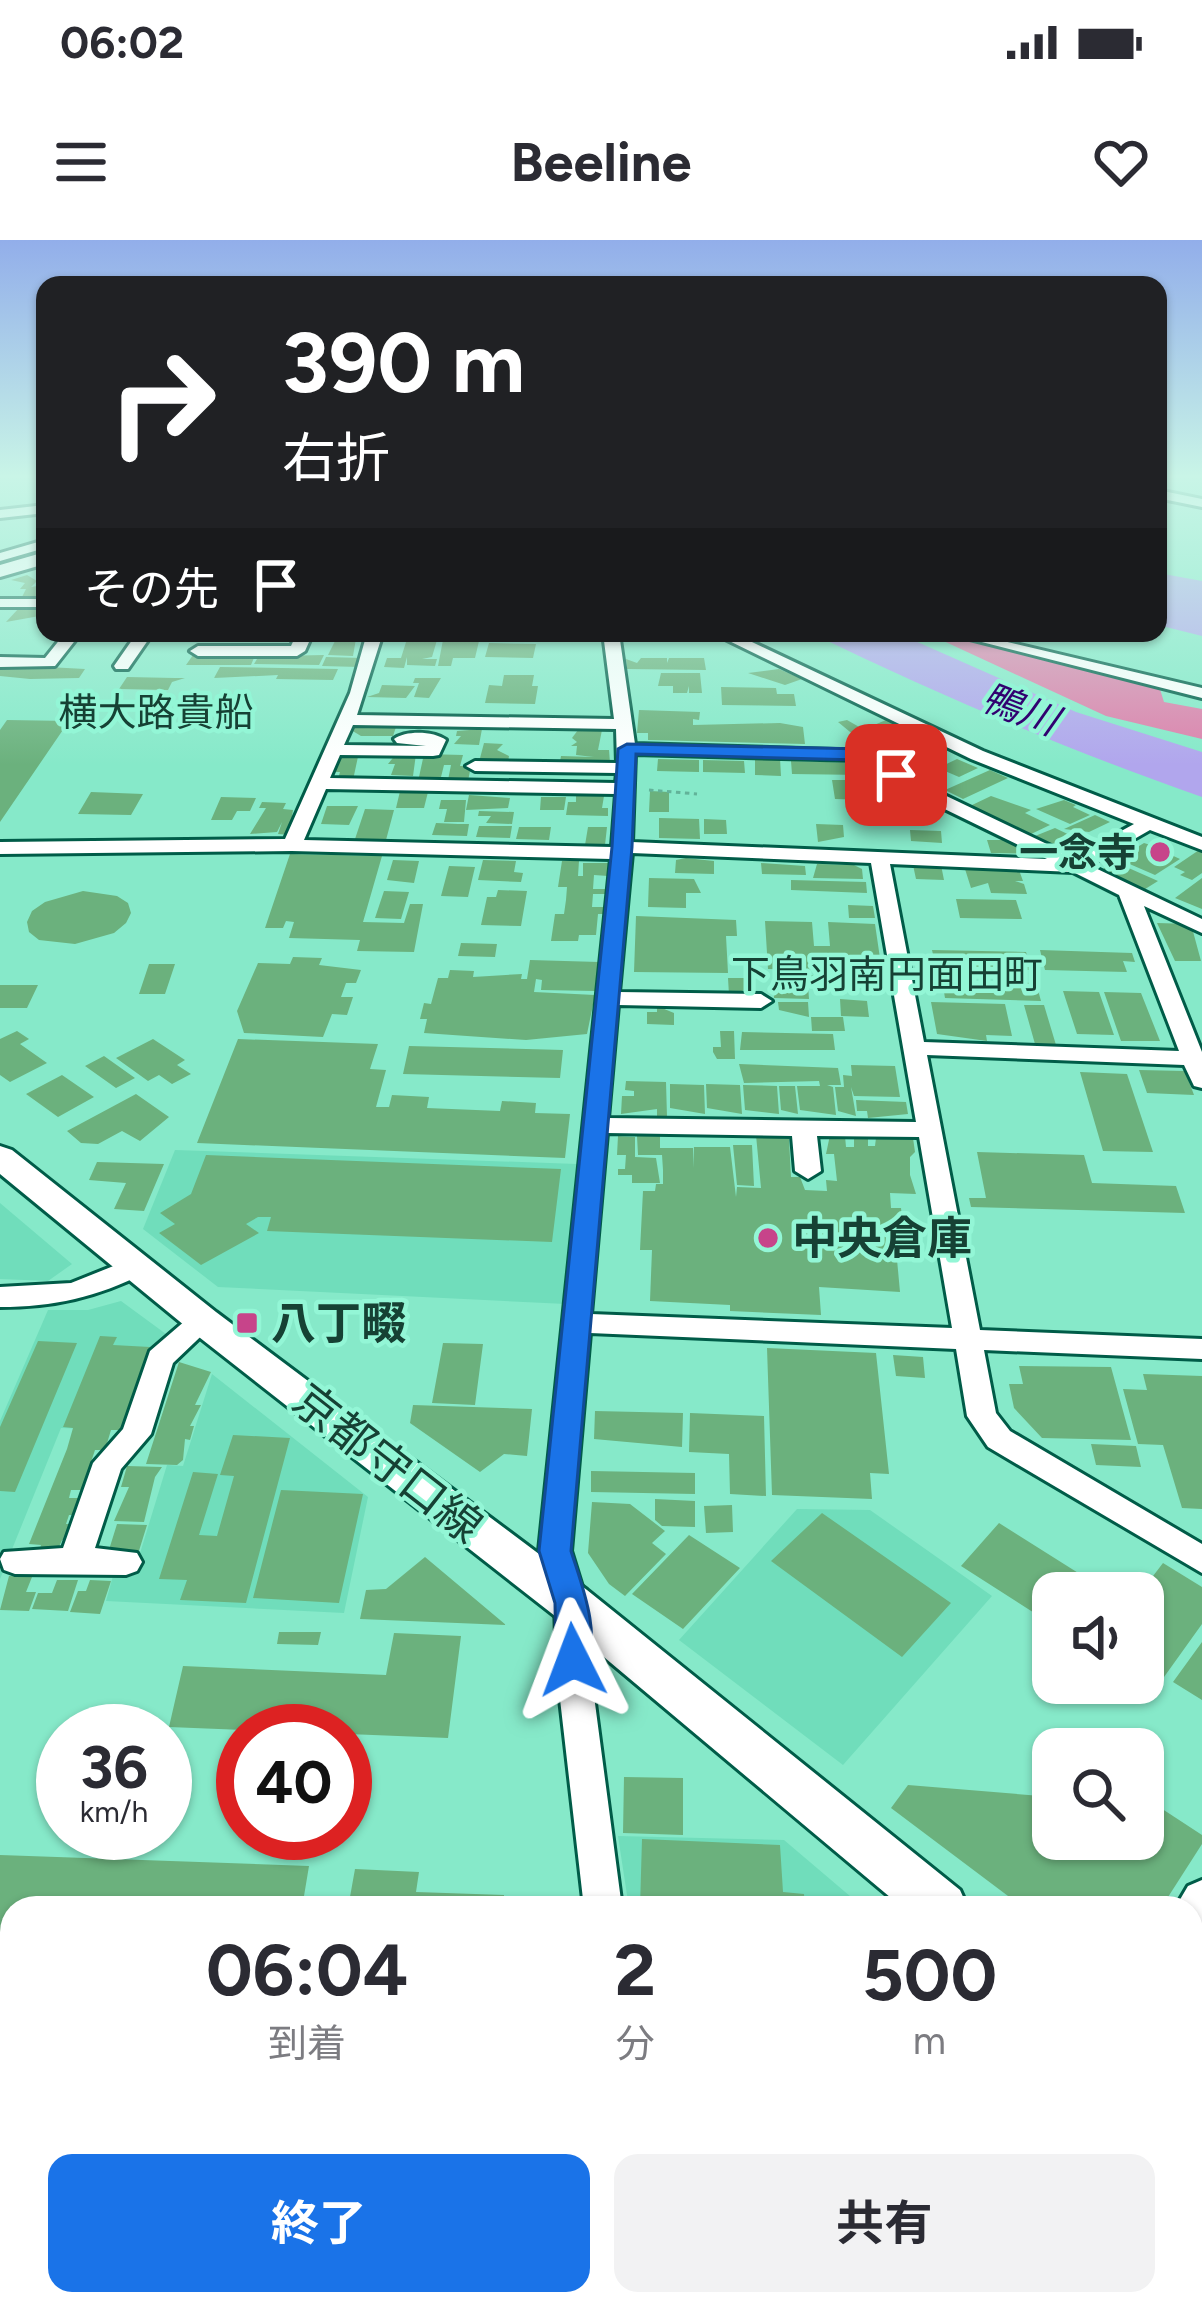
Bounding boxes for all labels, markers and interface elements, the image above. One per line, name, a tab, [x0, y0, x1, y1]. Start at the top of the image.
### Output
text: 06:02	[60, 15, 184, 69]
icon: menu	[48, 129, 114, 195]
icon: heart	[1088, 129, 1154, 195]
text: Beeline	[511, 130, 691, 195]
text: 390 m	[282, 312, 525, 413]
icon: right	[84, 324, 240, 480]
text: 右折	[282, 426, 390, 491]
icon: arrive	[243, 552, 309, 618]
text: その先	[84, 562, 219, 616]
water label: 鴨川	[975, 673, 1069, 746]
district label: 横大路貴船	[58, 689, 254, 736]
pin	[845, 724, 947, 826]
icon: arrive	[863, 742, 929, 808]
place label: 一念寺	[1019, 829, 1136, 876]
marker: 一念寺	[1147, 839, 1173, 865]
district label: 下鳥羽南円面田町	[731, 951, 1043, 998]
place label: 中央倉庫	[792, 1211, 972, 1265]
marker: 中央倉庫	[755, 1225, 781, 1251]
place label: 八丁畷	[271, 1296, 406, 1350]
marker: 八丁畷	[234, 1310, 260, 1336]
street label: 京都守口線	[283, 1372, 493, 1554]
map controls	[1032, 1572, 1164, 1860]
button: sound	[1032, 1572, 1164, 1704]
position arrow	[510, 1597, 636, 1723]
speed limit sign: 40	[216, 1704, 372, 1860]
button: search	[1032, 1728, 1164, 1860]
text: 36	[80, 1731, 148, 1803]
text: km/h	[80, 1793, 148, 1830]
text: 06:04	[206, 1927, 408, 2013]
text: 2	[614, 1927, 656, 2013]
text: 500	[862, 1932, 997, 2018]
text: m	[913, 2017, 946, 2064]
text: 到着	[268, 2020, 346, 2067]
text: 分	[616, 2020, 655, 2067]
button: 終了	[48, 2154, 590, 2292]
button: 共有	[614, 2154, 1155, 2292]

